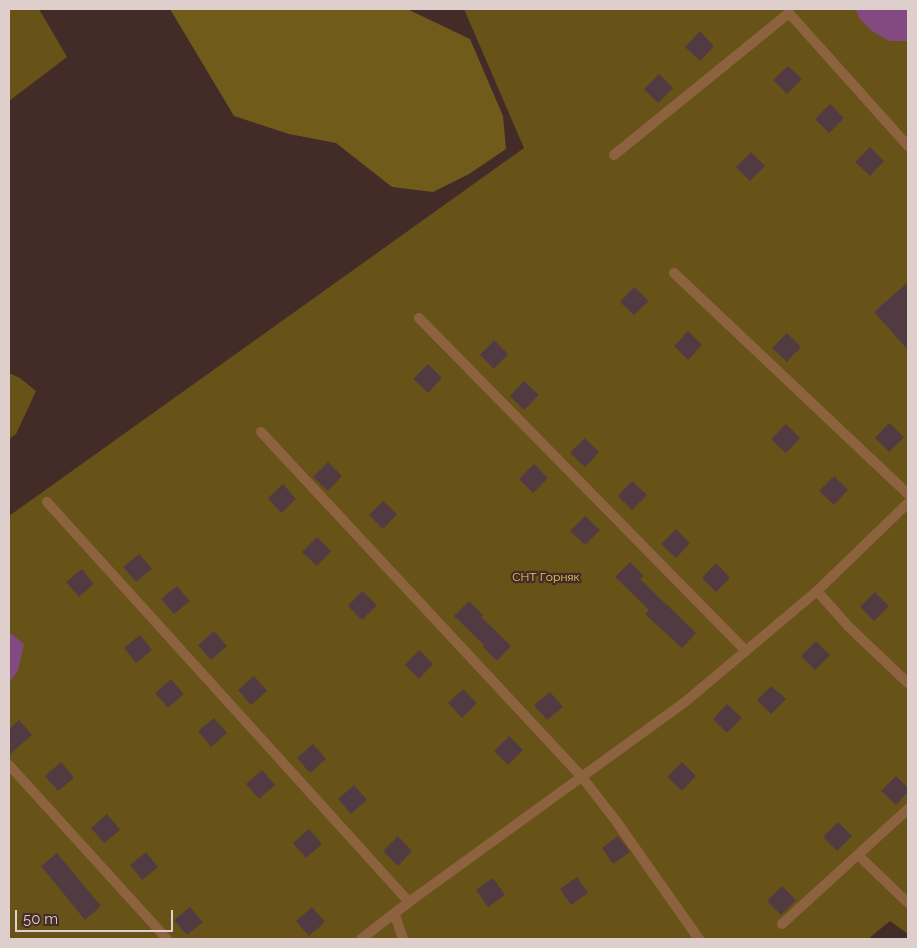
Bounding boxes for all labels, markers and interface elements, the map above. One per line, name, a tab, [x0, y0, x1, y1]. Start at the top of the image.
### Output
park label: СНТ Горняк	[512, 570, 580, 584]
scale bar	[18, 900, 175, 932]
text: 50 m	[23, 910, 58, 928]

